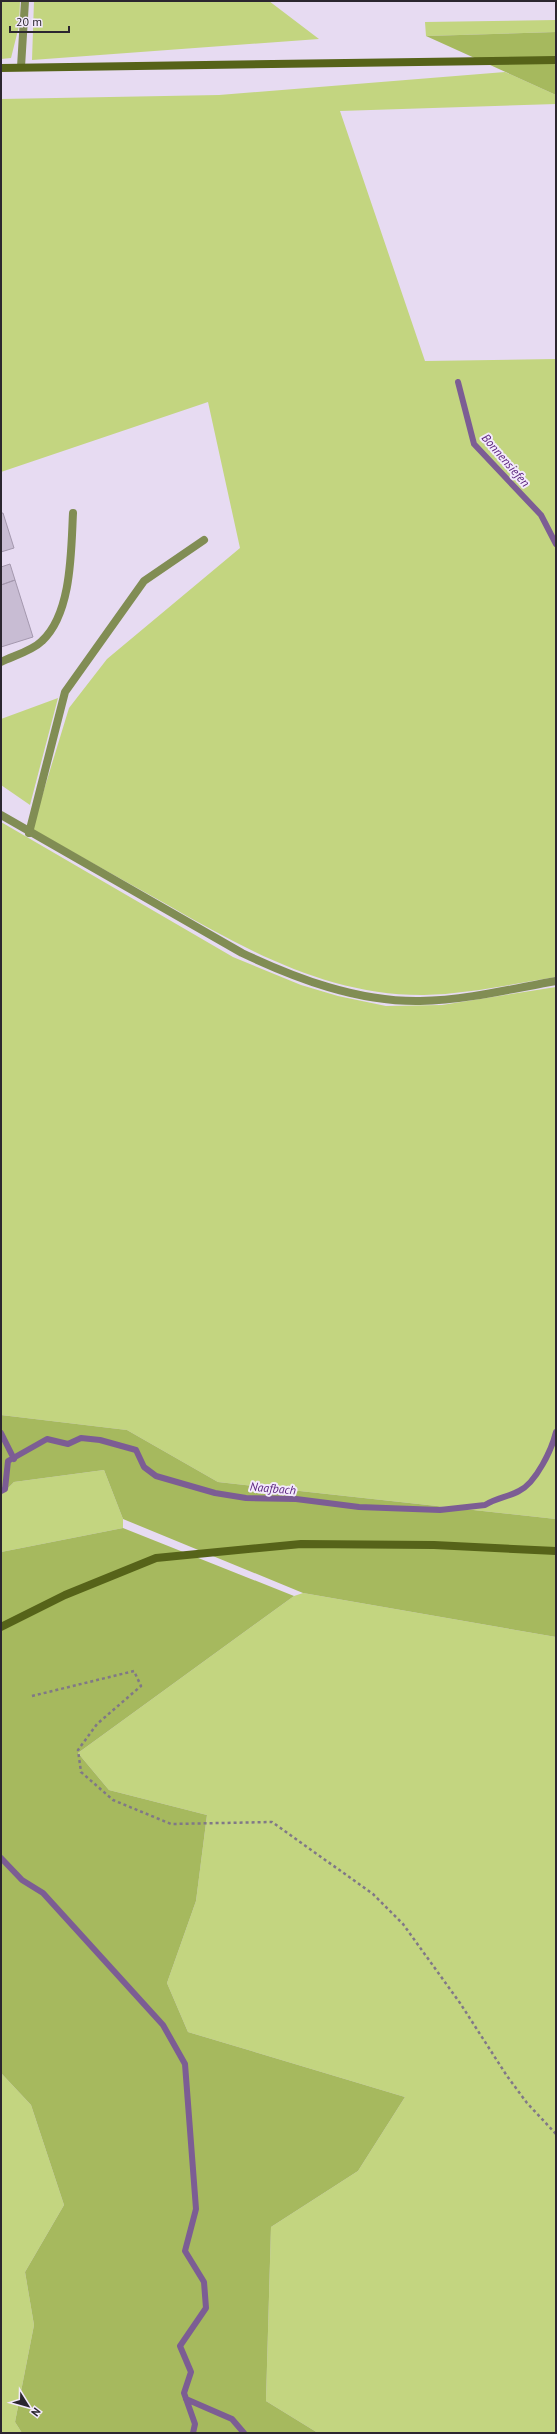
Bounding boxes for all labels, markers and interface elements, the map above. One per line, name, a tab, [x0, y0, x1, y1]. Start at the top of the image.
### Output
scale bar	[10, 8, 69, 34]
text: 20 m	[16, 14, 42, 29]
water label: Bonnensiefen	[479, 430, 533, 490]
water label: Naafbach	[249, 1479, 297, 1497]
north arrow	[8, 2386, 48, 2426]
text: N	[28, 2405, 44, 2419]

